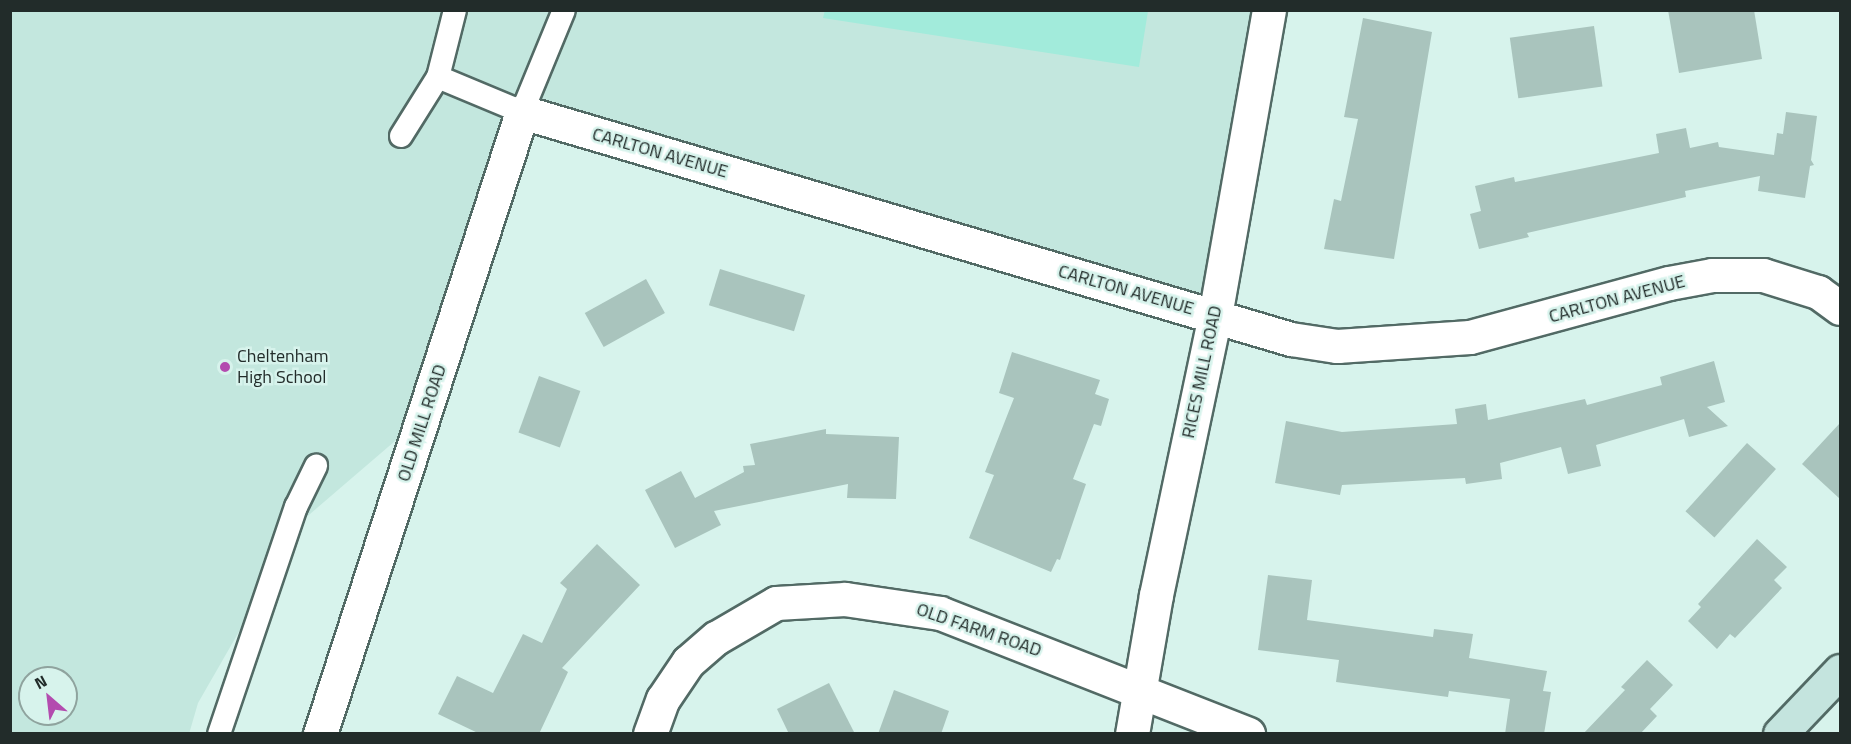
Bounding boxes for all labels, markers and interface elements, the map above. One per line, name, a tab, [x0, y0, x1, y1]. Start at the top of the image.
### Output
street label: CARLTON AVENUE	[590, 123, 730, 183]
street label: CARLTON AVENUE	[1056, 260, 1196, 320]
street label: CARLTON AVENUE	[1547, 270, 1687, 328]
street label: RICES MILL ROAD	[1177, 304, 1227, 440]
place label: Cheltenham High School	[237, 346, 329, 388]
marker: Cheltenham High School	[218, 360, 232, 374]
street label: OLD MILL ROAD	[393, 362, 451, 484]
street label: OLD FARM ROAD	[914, 598, 1044, 662]
north arrow	[18, 666, 78, 726]
text: N	[30, 669, 51, 695]

